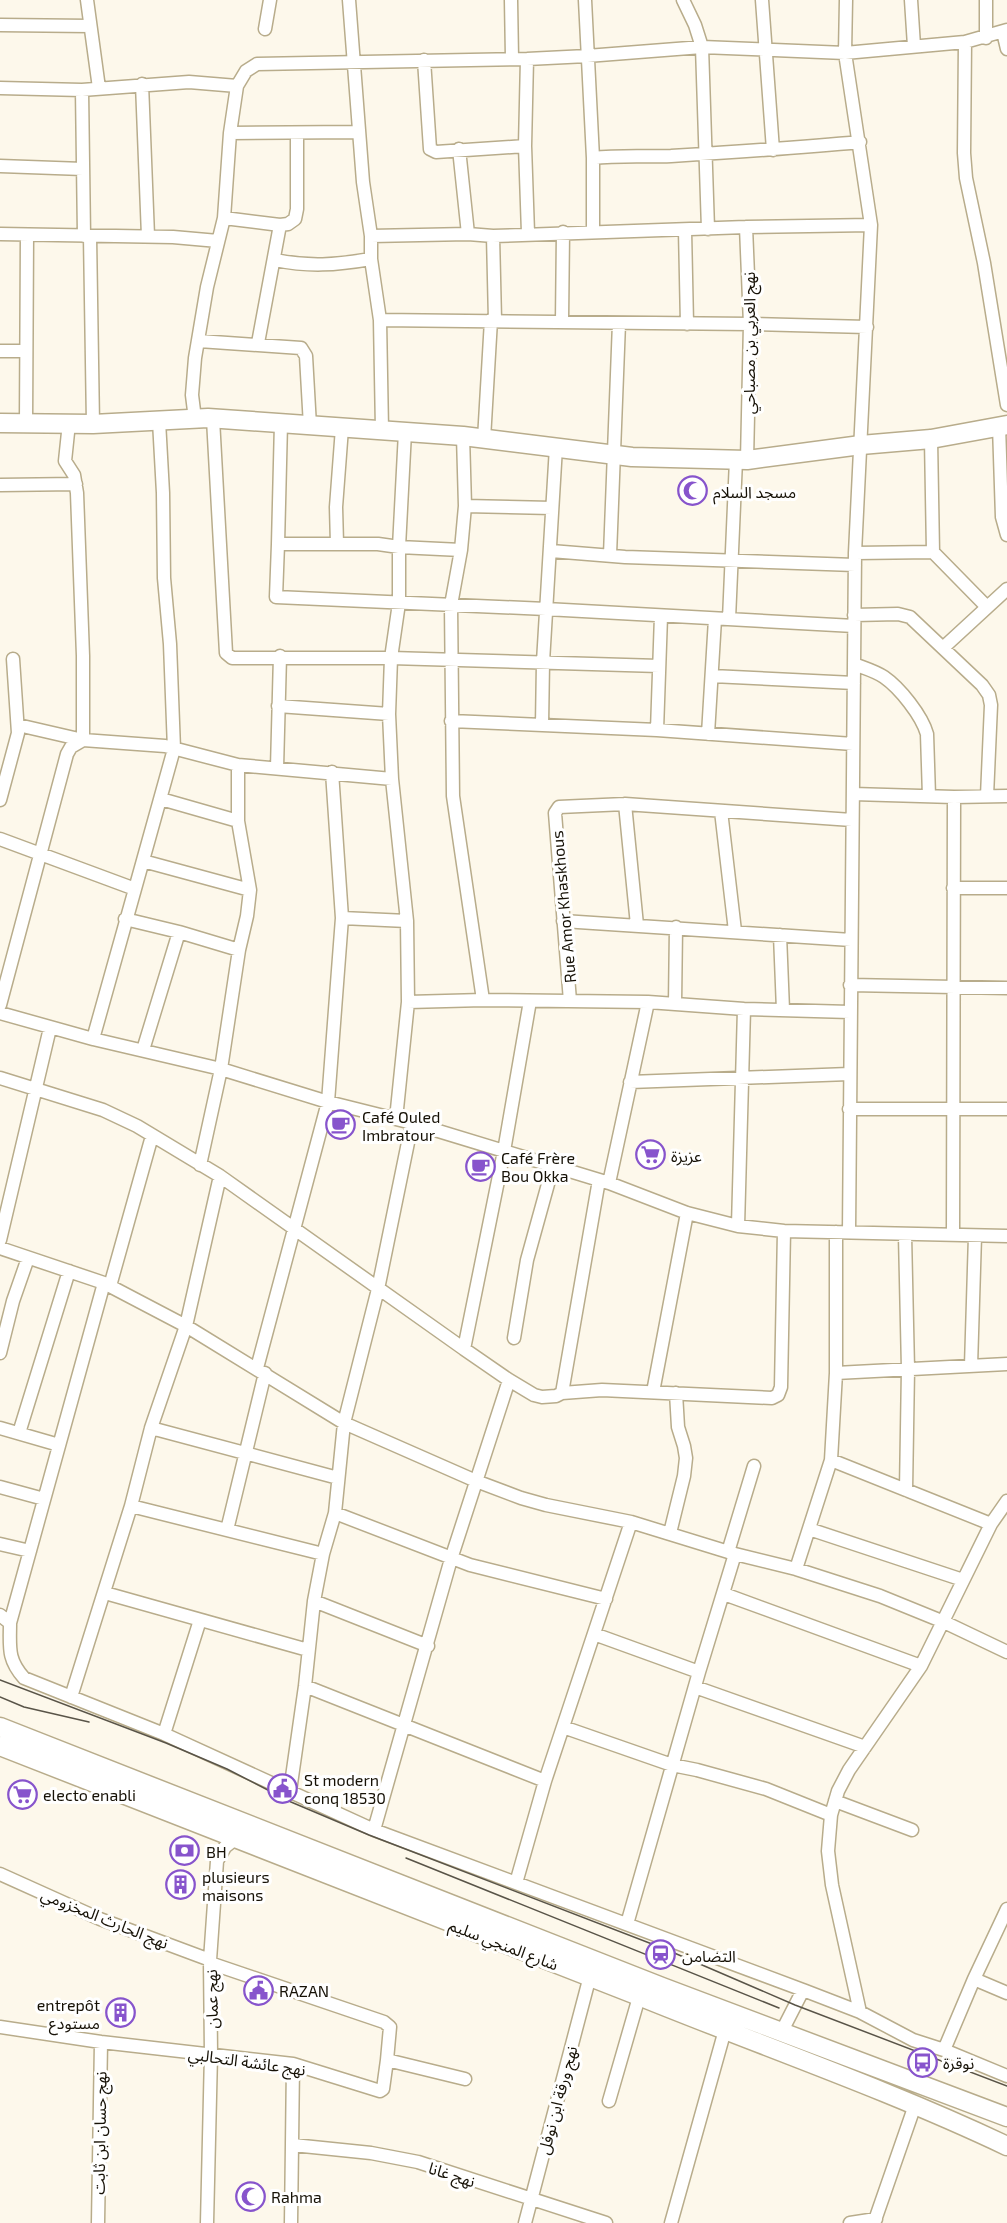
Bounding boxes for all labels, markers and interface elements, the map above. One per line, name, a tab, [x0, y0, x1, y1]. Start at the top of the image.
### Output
street label: نهج العربي بن مصباحي	[739, 272, 762, 414]
mosque icon: مسجد السلام	[676, 475, 708, 507]
place label: مسجد السلام	[713, 482, 796, 505]
street label: Rue Amor Khaskhous	[547, 830, 579, 984]
place label: Café Ouled Imbratour	[362, 1107, 440, 1144]
cafe icon: Café Ouled Imbratour	[325, 1109, 357, 1141]
supermarket icon: عزيزة	[634, 1139, 666, 1171]
place label: عزيزة	[671, 1146, 702, 1166]
place label: Café Frère Bou Okka	[501, 1148, 575, 1185]
cafe icon: Café Frère Bou Okka	[464, 1150, 496, 1182]
place label: St modern conq 18530	[304, 1770, 386, 1807]
public building icon: St modern conq 18530	[267, 1772, 299, 1804]
supermarket icon: electo enabli	[6, 1778, 38, 1810]
place label: electo enabli	[43, 1785, 136, 1804]
bank icon: BH	[169, 1835, 201, 1867]
place label: BH	[206, 1842, 227, 1861]
place label: plusieurs maisons	[202, 1867, 270, 1904]
building icon: plusieurs maisons	[165, 1869, 197, 1901]
street label: نهج الحارث المخزومي	[37, 1884, 171, 1956]
street label: شارع المنجي سليم	[445, 1914, 561, 1977]
station icon: التضامن	[645, 1939, 677, 1971]
place label: التضامن	[682, 1946, 736, 1966]
street label: نهج عمان	[201, 1969, 225, 2029]
public building icon: RAZAN	[242, 1974, 274, 2006]
place label: RAZAN	[279, 1981, 329, 2000]
place label: entrepôt مستودع	[37, 1995, 100, 2036]
building icon: entrepôt مستودع	[105, 1997, 137, 2029]
street label: نهج عائشة التحالبي	[186, 2043, 307, 2083]
street label: نهج ورقة ابن نوفل	[533, 2044, 584, 2157]
bus stop icon: نوقرة	[906, 2046, 938, 2078]
place label: نوقرة	[943, 2053, 974, 2073]
street label: نهج حسان ابن ثابت	[88, 2071, 114, 2195]
street label: نهج غانا	[425, 2158, 478, 2194]
mosque icon: Rahma	[234, 2180, 266, 2212]
place label: Rahma	[271, 2187, 322, 2206]

